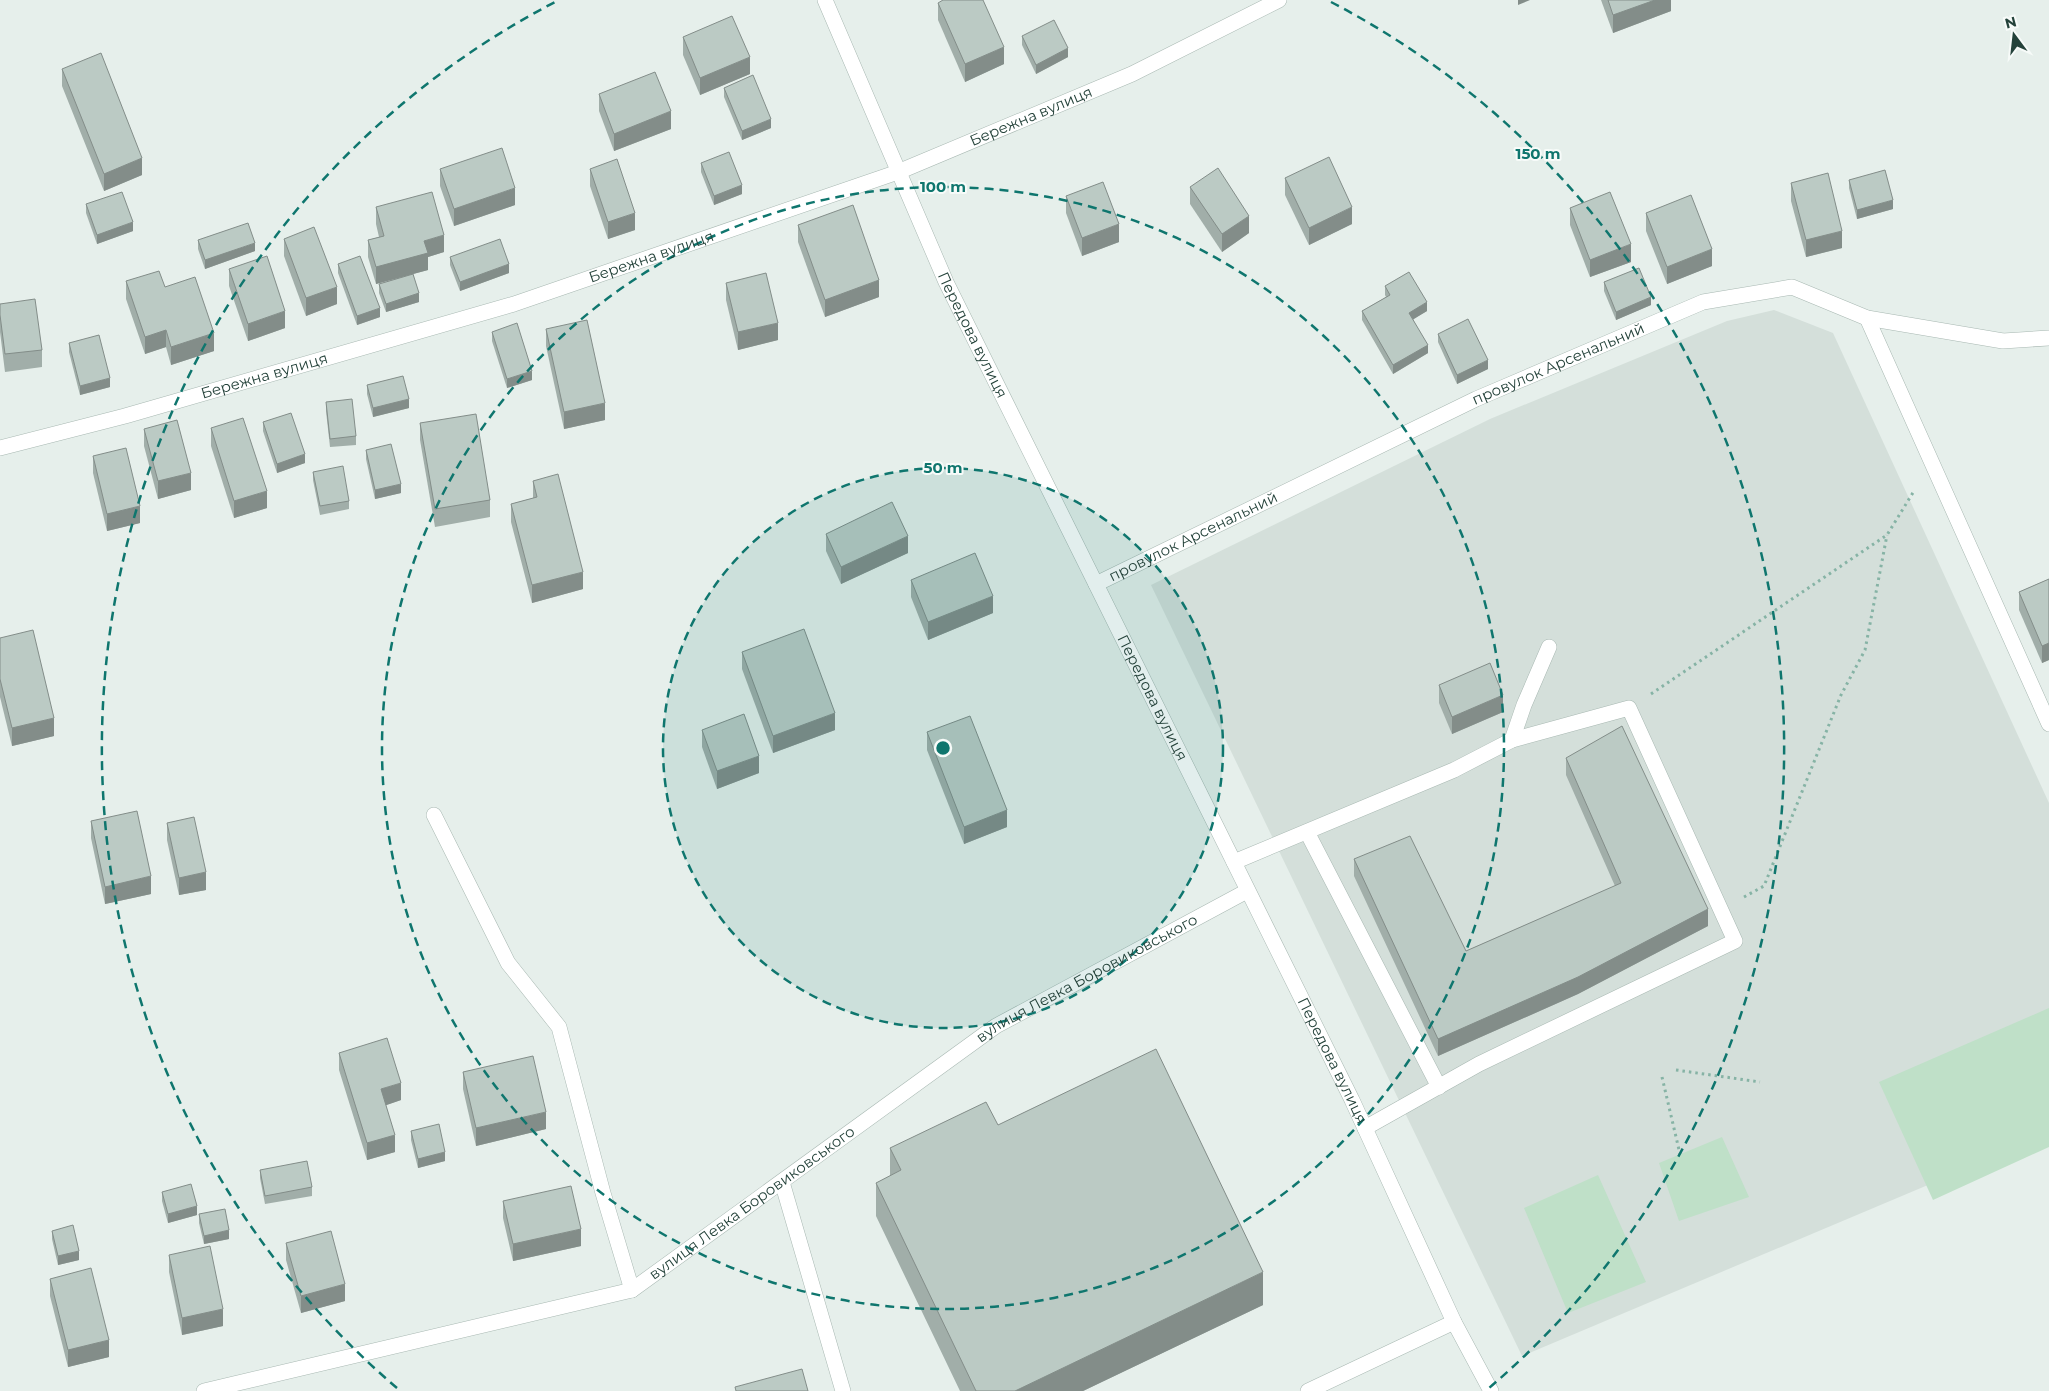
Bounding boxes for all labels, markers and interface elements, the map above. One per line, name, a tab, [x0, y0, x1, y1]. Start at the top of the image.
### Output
north arrow	[1989, 10, 2039, 60]
text: N	[2003, 12, 2018, 33]
street label: Бережна вулиця	[967, 82, 1095, 150]
text: 150 m	[1516, 144, 1560, 163]
text: 100 m	[920, 177, 966, 196]
street label: Бережна вулиця	[586, 226, 716, 287]
street label: Передова вулиця	[934, 269, 1012, 401]
street label: провулок Арсенальний	[1469, 318, 1647, 409]
street label: Бережна вулиця	[199, 348, 330, 403]
text: 50 m	[923, 458, 963, 477]
street label: провулок Арсенальний	[1105, 487, 1280, 585]
street label: Передова вулиця	[1113, 631, 1192, 764]
centre of rings	[934, 739, 952, 757]
street label: вулиця Левка Боровиковського	[972, 909, 1201, 1046]
street label: Передова вулиця	[1294, 994, 1372, 1127]
street label: вулиця Левка Боровиковського	[645, 1122, 858, 1284]

